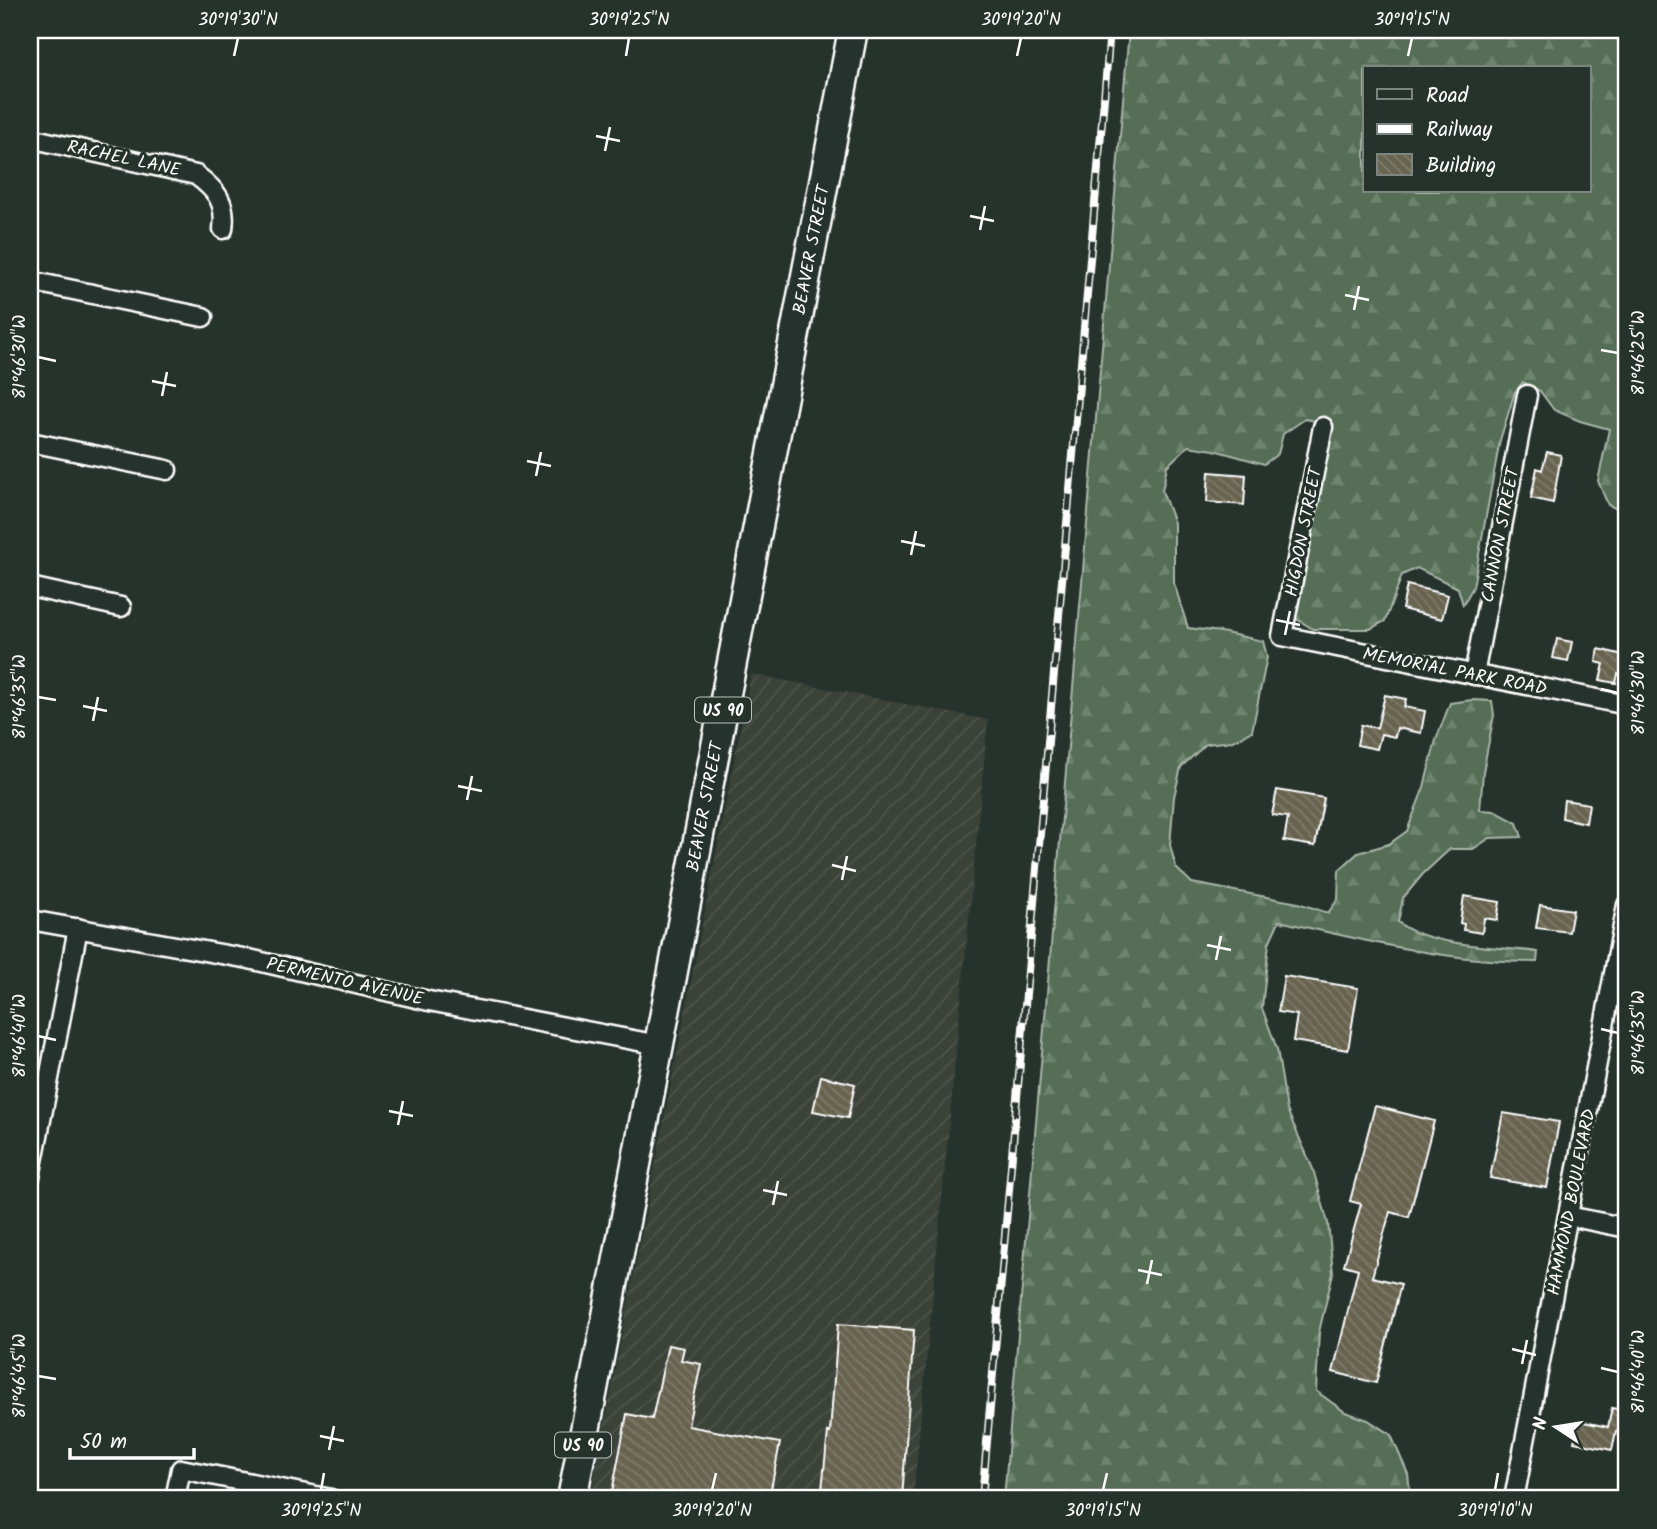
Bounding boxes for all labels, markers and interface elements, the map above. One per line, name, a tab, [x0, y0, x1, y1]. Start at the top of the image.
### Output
text: 30°19'30"N	[198, 6, 278, 35]
text: 30°19'25"N	[589, 6, 669, 35]
text: 30°19'20"N	[981, 6, 1061, 35]
text: 30°19'15"N	[1374, 6, 1450, 35]
legend	[1363, 66, 1590, 192]
text: Road	[1426, 80, 1469, 113]
text: Railway	[1426, 114, 1492, 147]
street label: RACHEL LANE	[64, 133, 184, 186]
text: Building	[1426, 150, 1496, 183]
street label: BEAVER STREET	[786, 181, 839, 317]
text: 81°46'25"W	[1625, 310, 1654, 396]
text: 81°46'30"W	[6, 315, 35, 399]
street label: HIGDON STREET	[1278, 464, 1331, 599]
street label: CANNON STREET	[1474, 464, 1529, 605]
street label: MEMORIAL PARK ROAD	[1360, 640, 1550, 705]
text: 81°46'30"W	[1625, 651, 1654, 735]
text: 81°46'35"W	[6, 654, 35, 740]
road number: US 90	[695, 698, 751, 722]
street label: BEAVER STREET	[679, 738, 733, 874]
street label: PERMENTO AVENUE	[263, 950, 426, 1015]
text: 81°46'35"W	[1625, 990, 1654, 1076]
text: 81°46'40"W	[6, 994, 35, 1078]
street label: HAMMOND BOULEVARD	[1540, 1106, 1605, 1298]
text: 81°46'40"W	[1625, 1330, 1654, 1414]
text: 81°46'45"W	[6, 1334, 35, 1418]
north arrow	[1520, 1392, 1590, 1462]
text: N	[1525, 1415, 1557, 1433]
scale bar	[70, 1417, 194, 1461]
text: 50 m	[80, 1426, 127, 1459]
road number: US 90	[555, 1432, 611, 1457]
text: 30°19'25"N	[281, 1497, 361, 1526]
text: 30°19'20"N	[672, 1497, 752, 1526]
text: 30°19'15"N	[1065, 1497, 1141, 1526]
text: 30°19'10"N	[1457, 1497, 1533, 1526]

